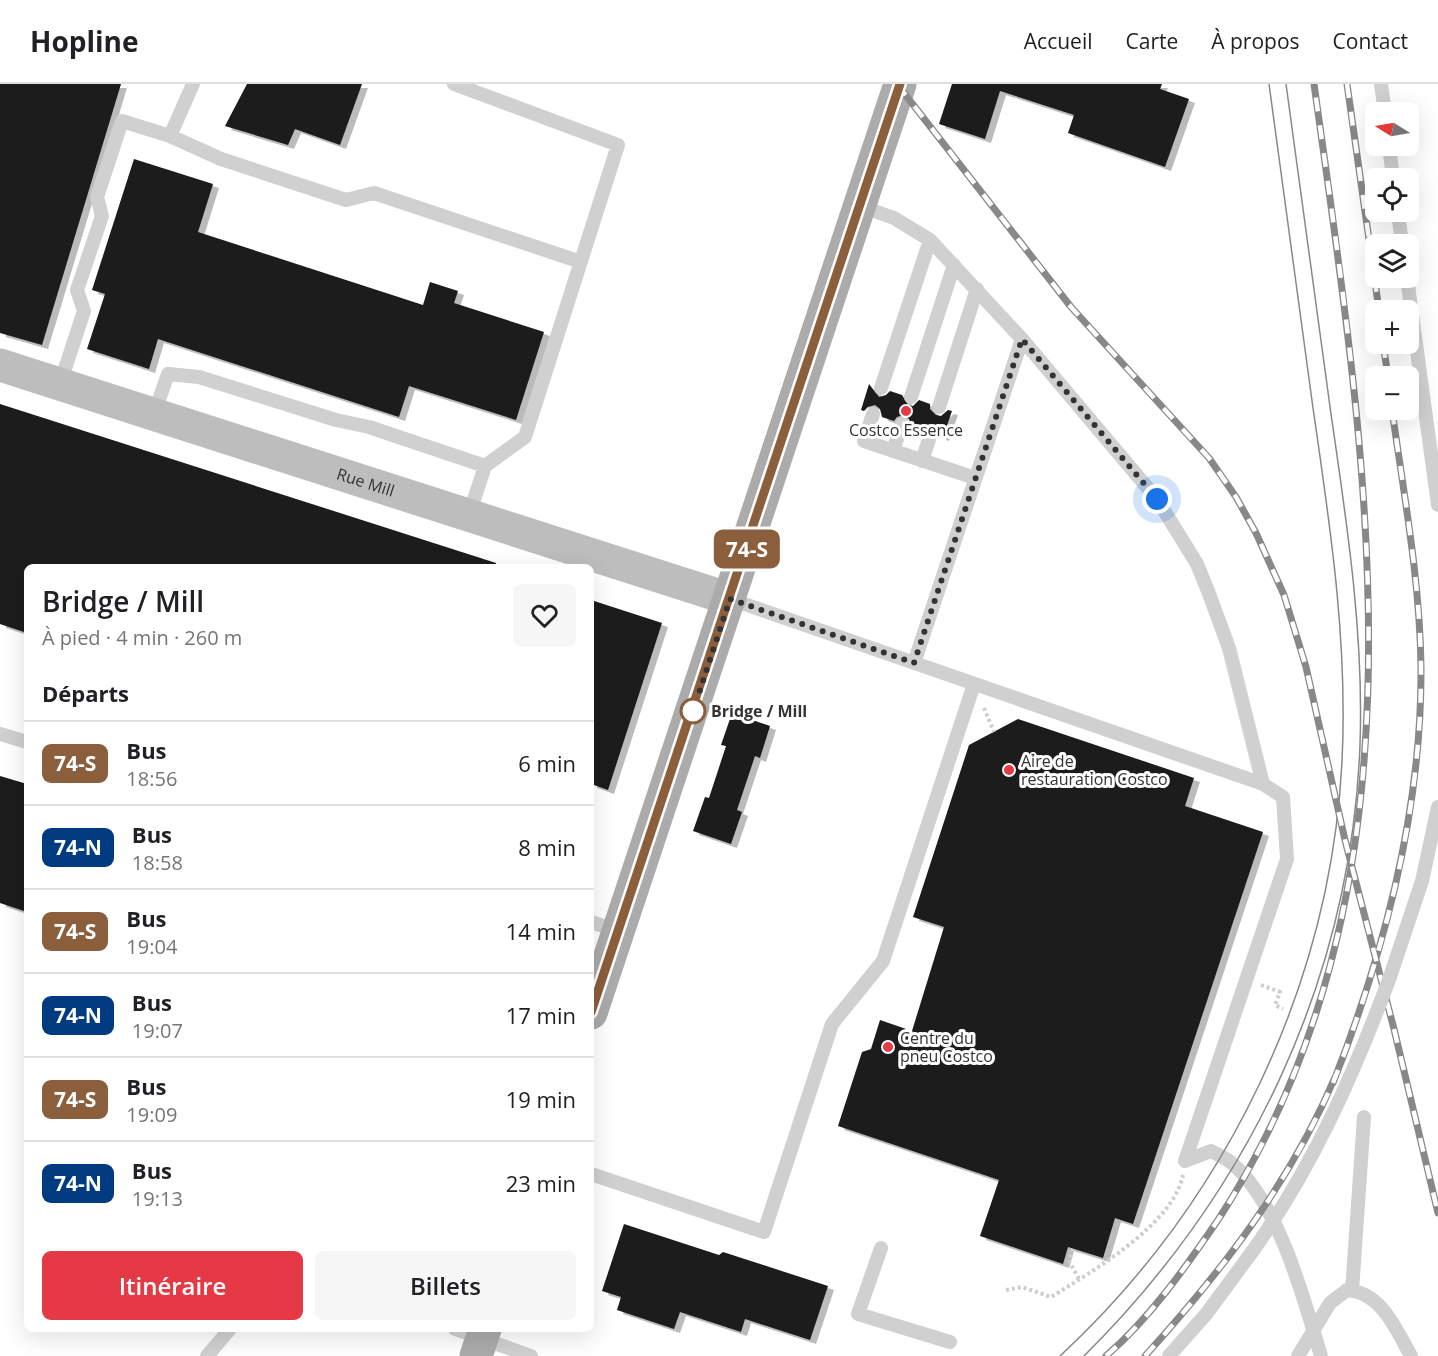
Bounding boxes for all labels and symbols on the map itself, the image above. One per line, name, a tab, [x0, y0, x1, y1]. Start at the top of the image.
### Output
north arrow	[1365, 102, 1419, 156]
marker: Costco Essence	[899, 404, 913, 418]
place label: Costco Essence	[849, 419, 963, 441]
street label: Rue Mill	[334, 463, 397, 502]
your location	[1142, 484, 1172, 514]
line badge: 74-S	[705, 530, 789, 568]
marker: Bridge / Mill	[680, 698, 706, 724]
place label: Bridge / Mill	[711, 700, 807, 722]
place label: Aire de restauration Costco	[1021, 750, 1168, 790]
marker: Aire de restauration Costco	[1002, 763, 1016, 777]
place label: Centre du pneu Costco	[900, 1027, 993, 1067]
marker: Centre du pneu Costco	[881, 1040, 895, 1054]

